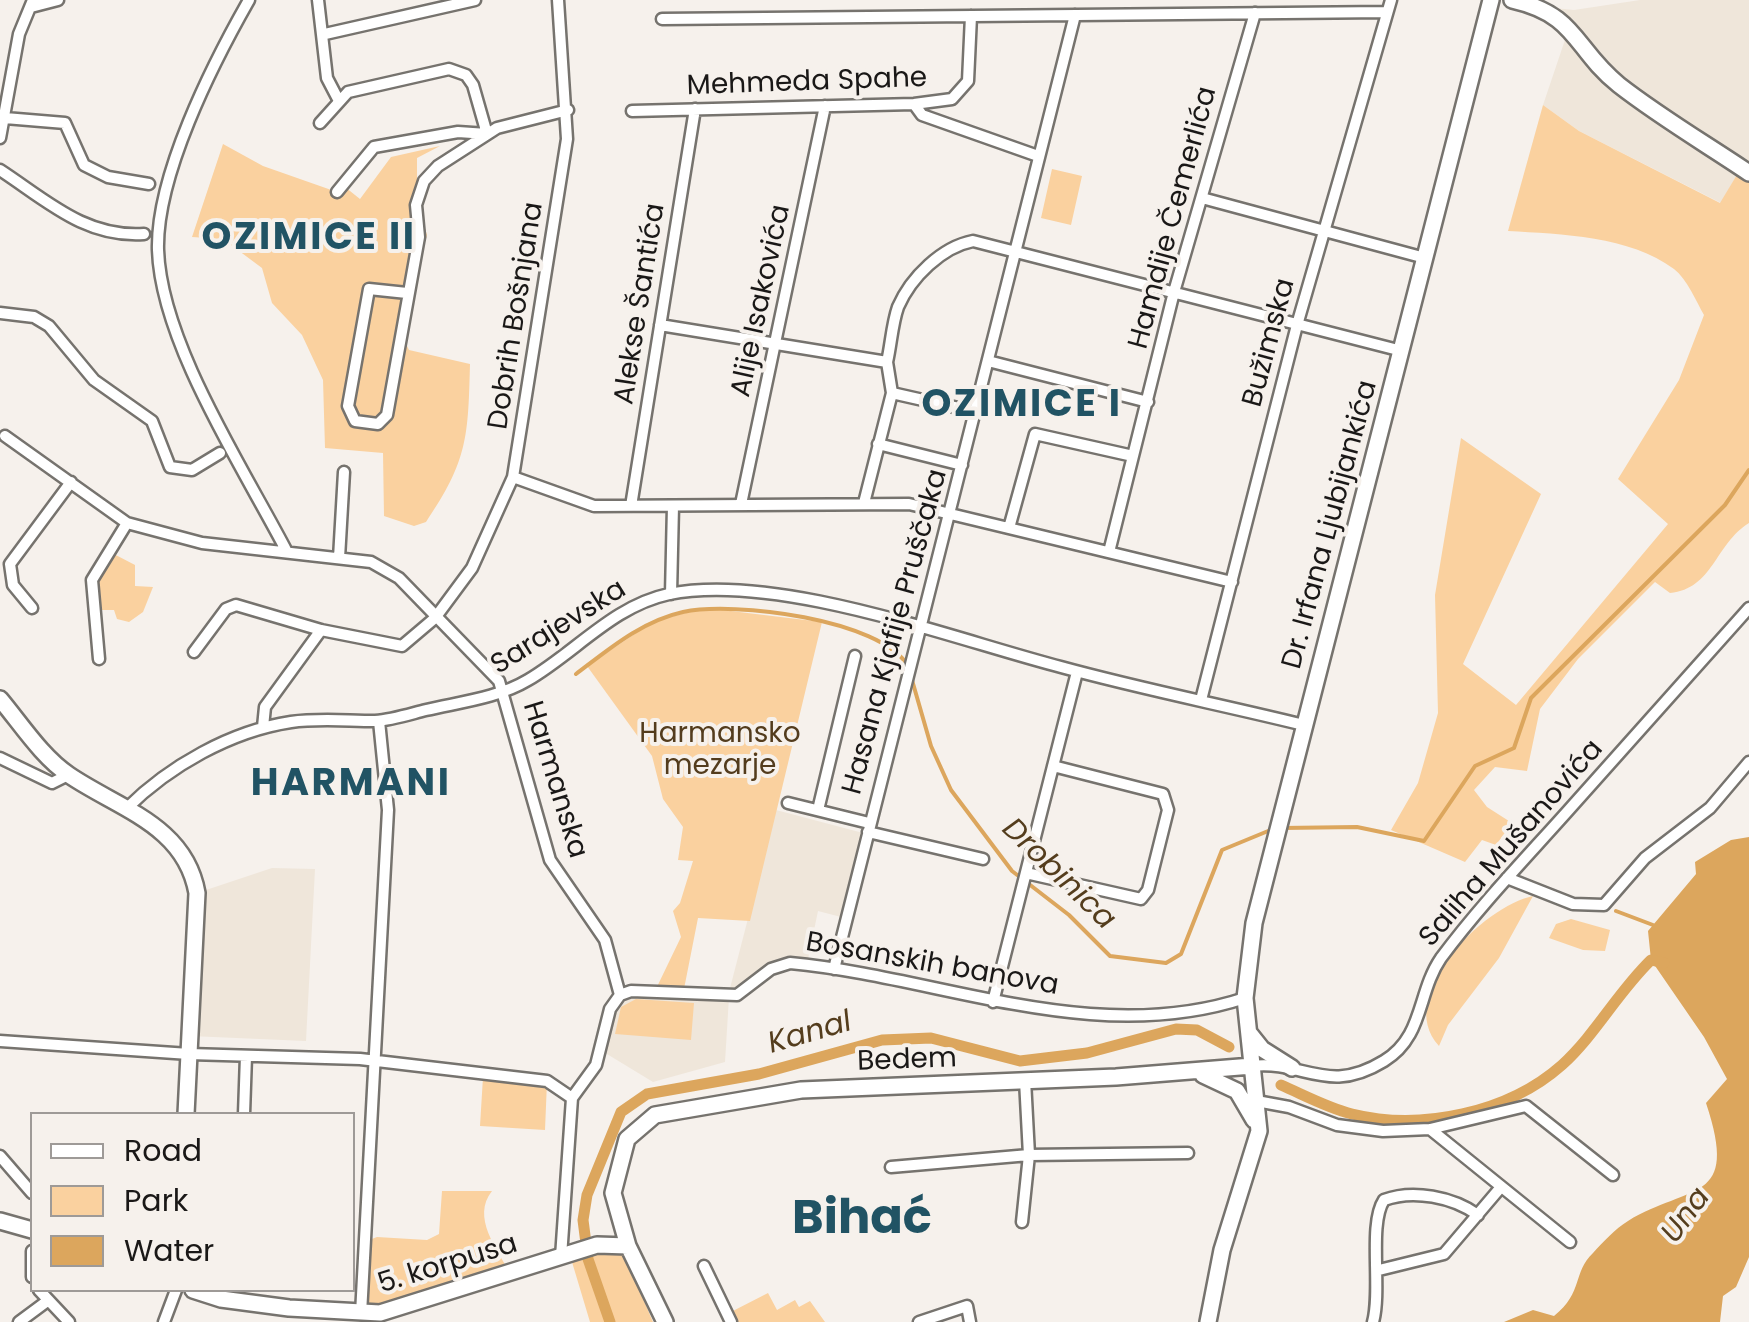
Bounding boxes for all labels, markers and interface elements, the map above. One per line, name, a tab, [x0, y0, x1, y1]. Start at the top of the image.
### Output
street label: Mehmeda Spahe	[686, 62, 928, 104]
street label: Hamdije Čemerlića	[1123, 83, 1225, 353]
street label: Dobrih Bošnjana	[482, 200, 552, 432]
street label: Alekse Šantića	[609, 201, 673, 407]
street label: Alije Isakovića	[725, 202, 799, 400]
district label: OZIMICE II	[202, 216, 416, 262]
street label: Bužimska	[1237, 275, 1303, 411]
street label: Dr. Irfana Ljubijankića	[1276, 377, 1386, 673]
district label: OZIMICE I	[921, 383, 1123, 429]
street label: Hasana Kjafije Pruščaka	[836, 466, 956, 798]
street label: Sarajevska	[485, 573, 633, 683]
street label: Harmanska	[514, 697, 594, 863]
park label: Harmansko mezarje	[639, 718, 801, 784]
street label: Saliha Mušanovića	[1413, 734, 1611, 954]
district label: HARMANI	[251, 762, 451, 808]
water label: Drobinica	[994, 812, 1122, 938]
street label: Bosanskih banova	[803, 926, 1061, 1004]
water label: Kanal	[764, 1005, 856, 1063]
street label: Bedem	[857, 1042, 957, 1080]
legend	[30, 1112, 355, 1292]
text: Road	[124, 1129, 202, 1172]
text: Park	[124, 1179, 188, 1222]
water label: Una	[1655, 1181, 1719, 1251]
district label: Bihać	[792, 1192, 932, 1250]
street label: 5. korpusa	[374, 1228, 522, 1302]
text: Water	[124, 1229, 214, 1272]

